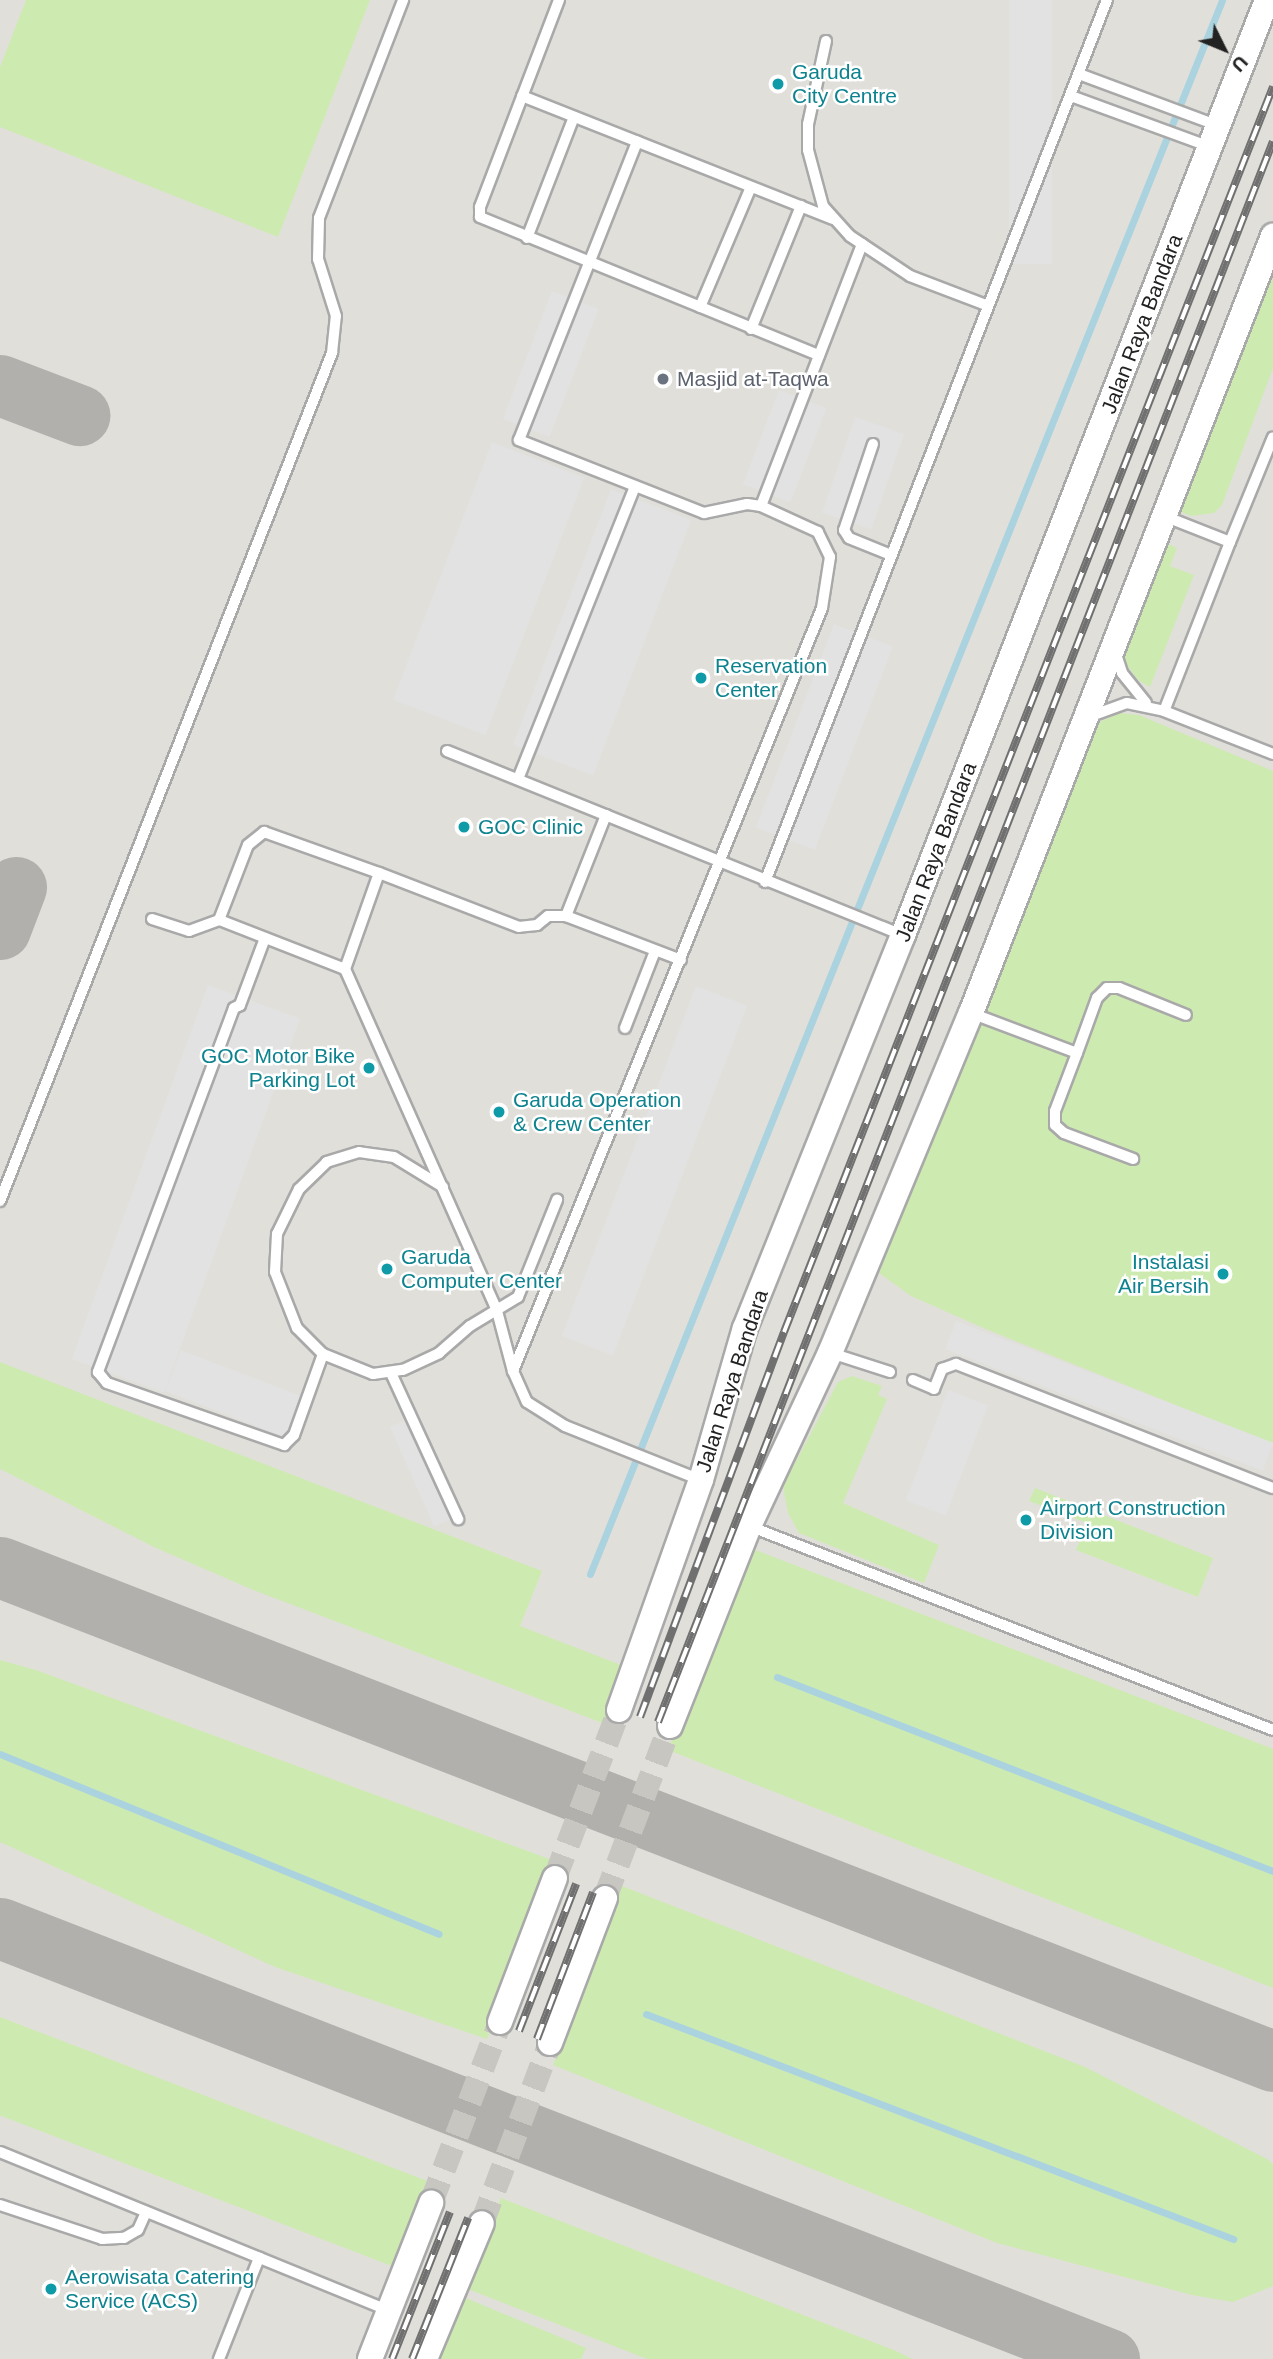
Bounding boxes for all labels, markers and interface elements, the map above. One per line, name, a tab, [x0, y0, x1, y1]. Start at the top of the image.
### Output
north arrow	[1189, 14, 1259, 84]
text: U	[1227, 51, 1252, 76]
place label: Garuda City Centre	[792, 59, 897, 109]
marker: Garuda City Centre	[770, 76, 786, 92]
street label: Jalan Raya Bandara	[1096, 231, 1188, 417]
place label: Masjid at-Taqwa	[677, 366, 829, 392]
marker: Masjid at-Taqwa	[655, 371, 671, 387]
place label: Reservation Center	[715, 653, 827, 703]
marker: Reservation Center	[693, 670, 709, 686]
street label: Jalan Raya Bandara	[890, 759, 982, 945]
place label: GOC Clinic	[478, 814, 583, 840]
marker: GOC Clinic	[456, 819, 472, 835]
place label: GOC Motor Bike Parking Lot	[201, 1043, 355, 1093]
marker: GOC Motor Bike Parking Lot	[361, 1060, 377, 1076]
place label: Garuda Operation & Crew Center	[513, 1087, 681, 1137]
marker: Garuda Operation & Crew Center	[491, 1104, 507, 1120]
place label: Garuda Computer Center	[401, 1244, 562, 1294]
place label: Instalasi Air Bersih	[1118, 1249, 1209, 1299]
marker: Garuda Computer Center	[379, 1261, 395, 1277]
marker: Instalasi Air Bersih	[1215, 1266, 1231, 1282]
street label: Jalan Raya Bandara	[691, 1287, 773, 1475]
place label: Airport Construction Division	[1040, 1495, 1226, 1545]
marker: Airport Construction Division	[1018, 1512, 1034, 1528]
place label: Aerowisata Catering Service (ACS)	[65, 2264, 254, 2314]
marker: Aerowisata Catering Service (ACS)	[43, 2281, 59, 2297]

